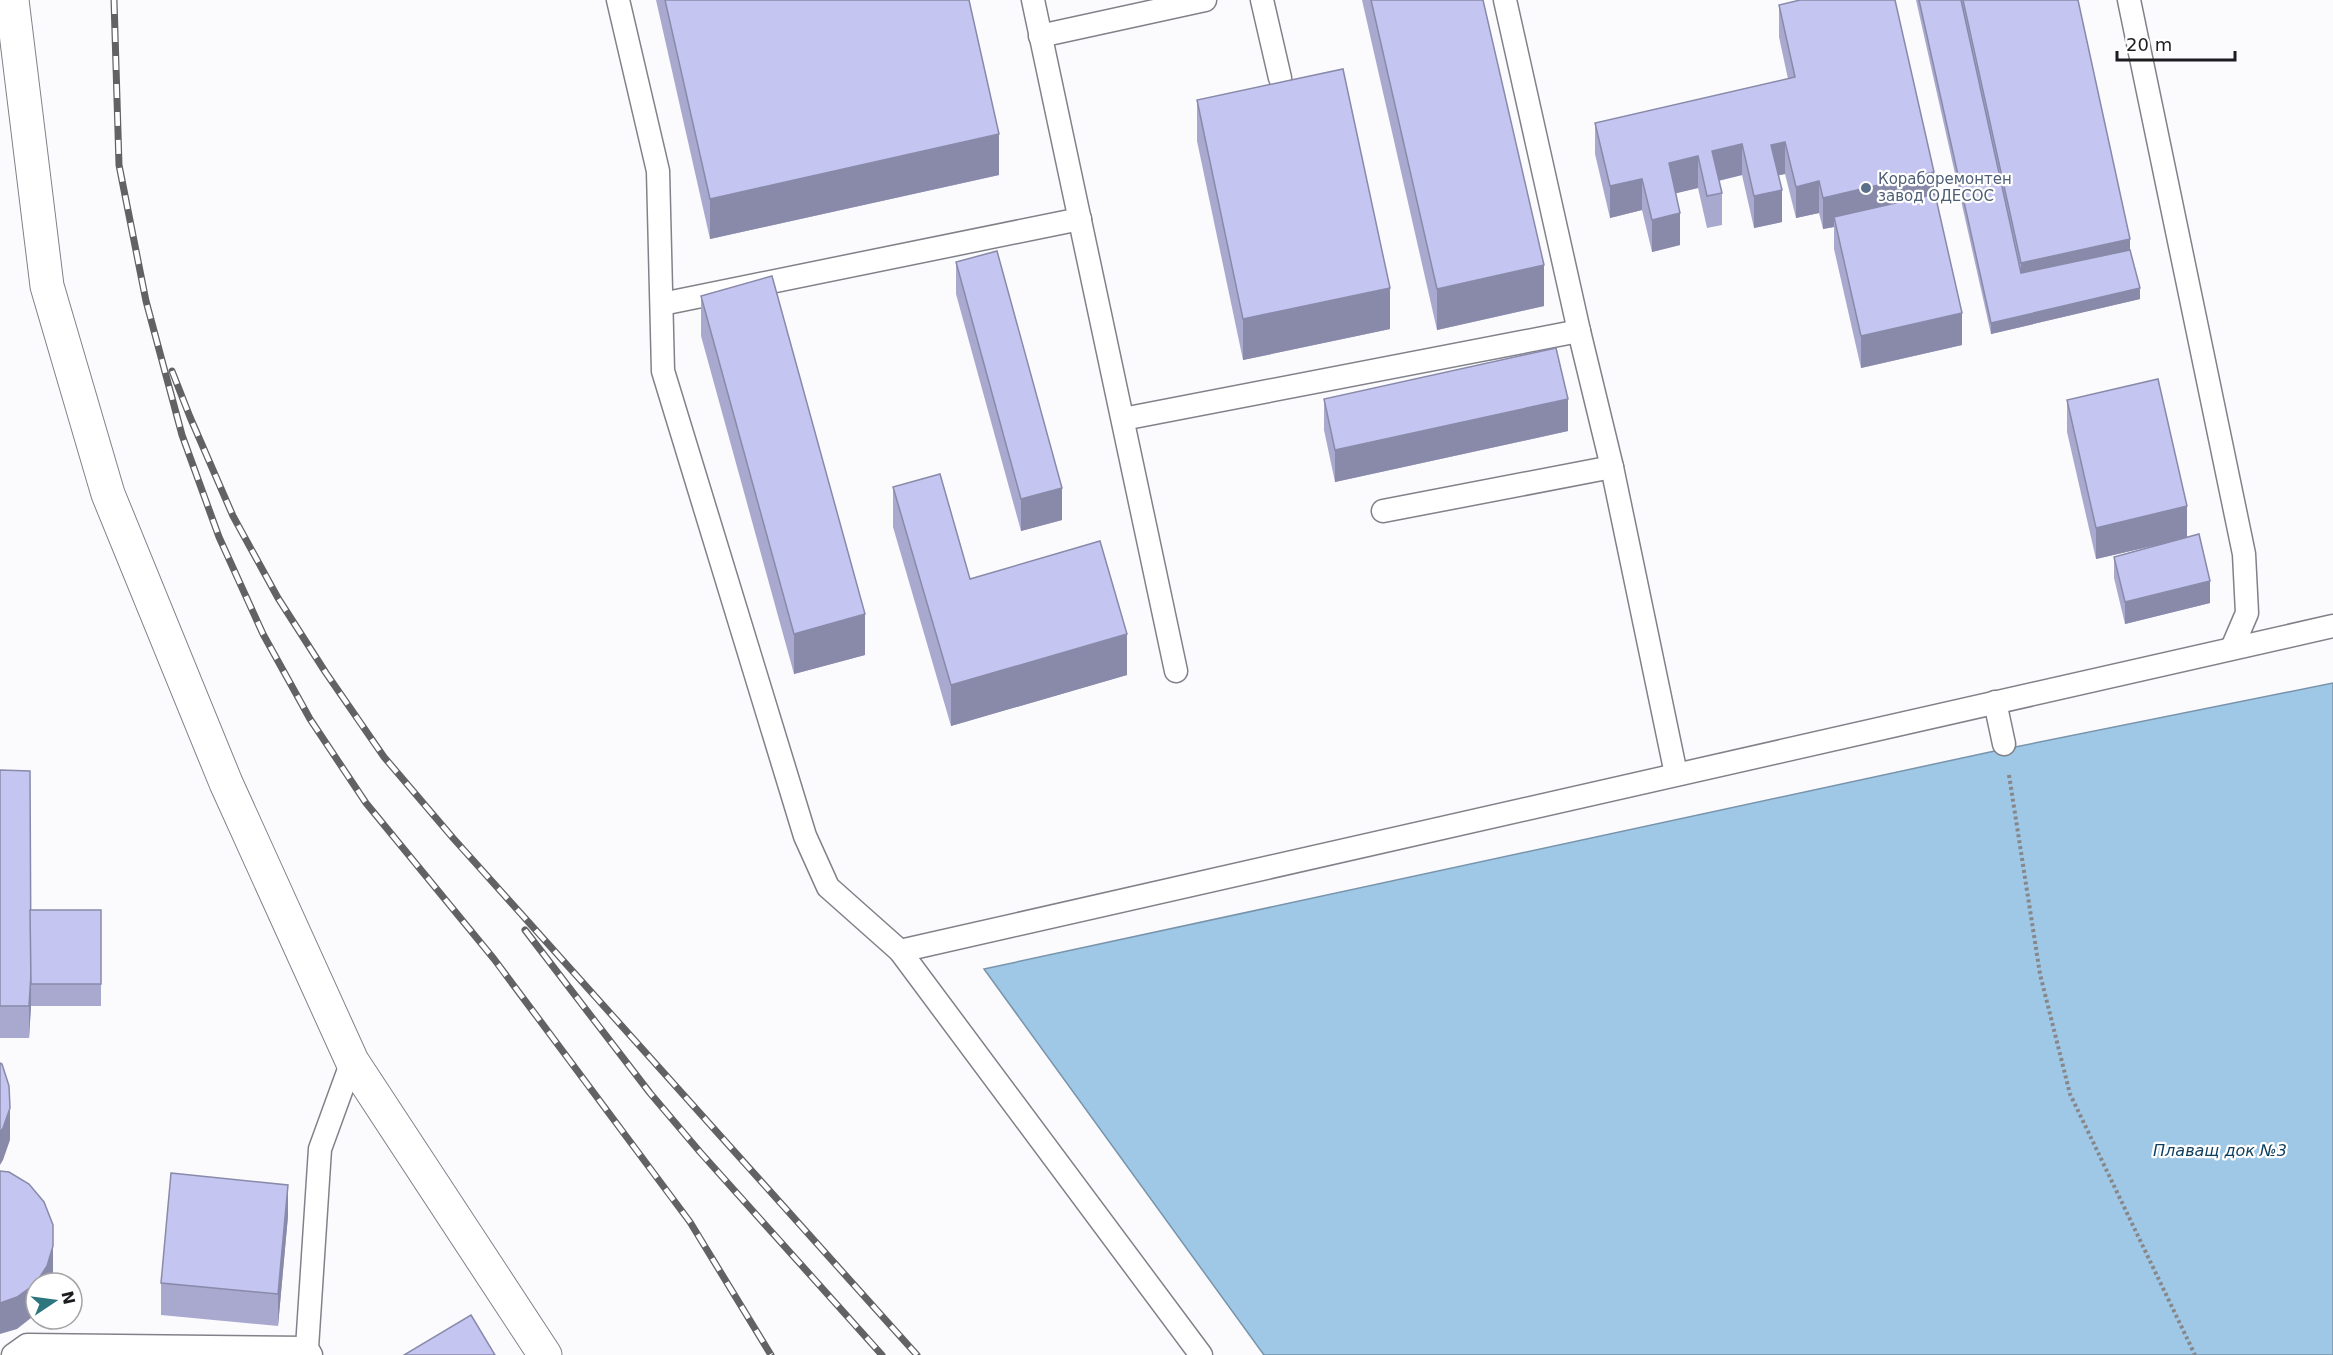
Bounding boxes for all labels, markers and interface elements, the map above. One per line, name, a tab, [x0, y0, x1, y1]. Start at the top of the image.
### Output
scale bar	[2117, 24, 2236, 62]
text: 20 m	[2126, 34, 2172, 55]
place label: Кораборемонтен завод ОДЕСОС	[1878, 170, 2012, 205]
marker: Кораборемонтен завод ОДЕСОС	[1859, 181, 1873, 195]
water label: Плаващ док №3	[2153, 1141, 2287, 1160]
north arrow	[24, 1271, 84, 1331]
text: N	[57, 1289, 79, 1306]

